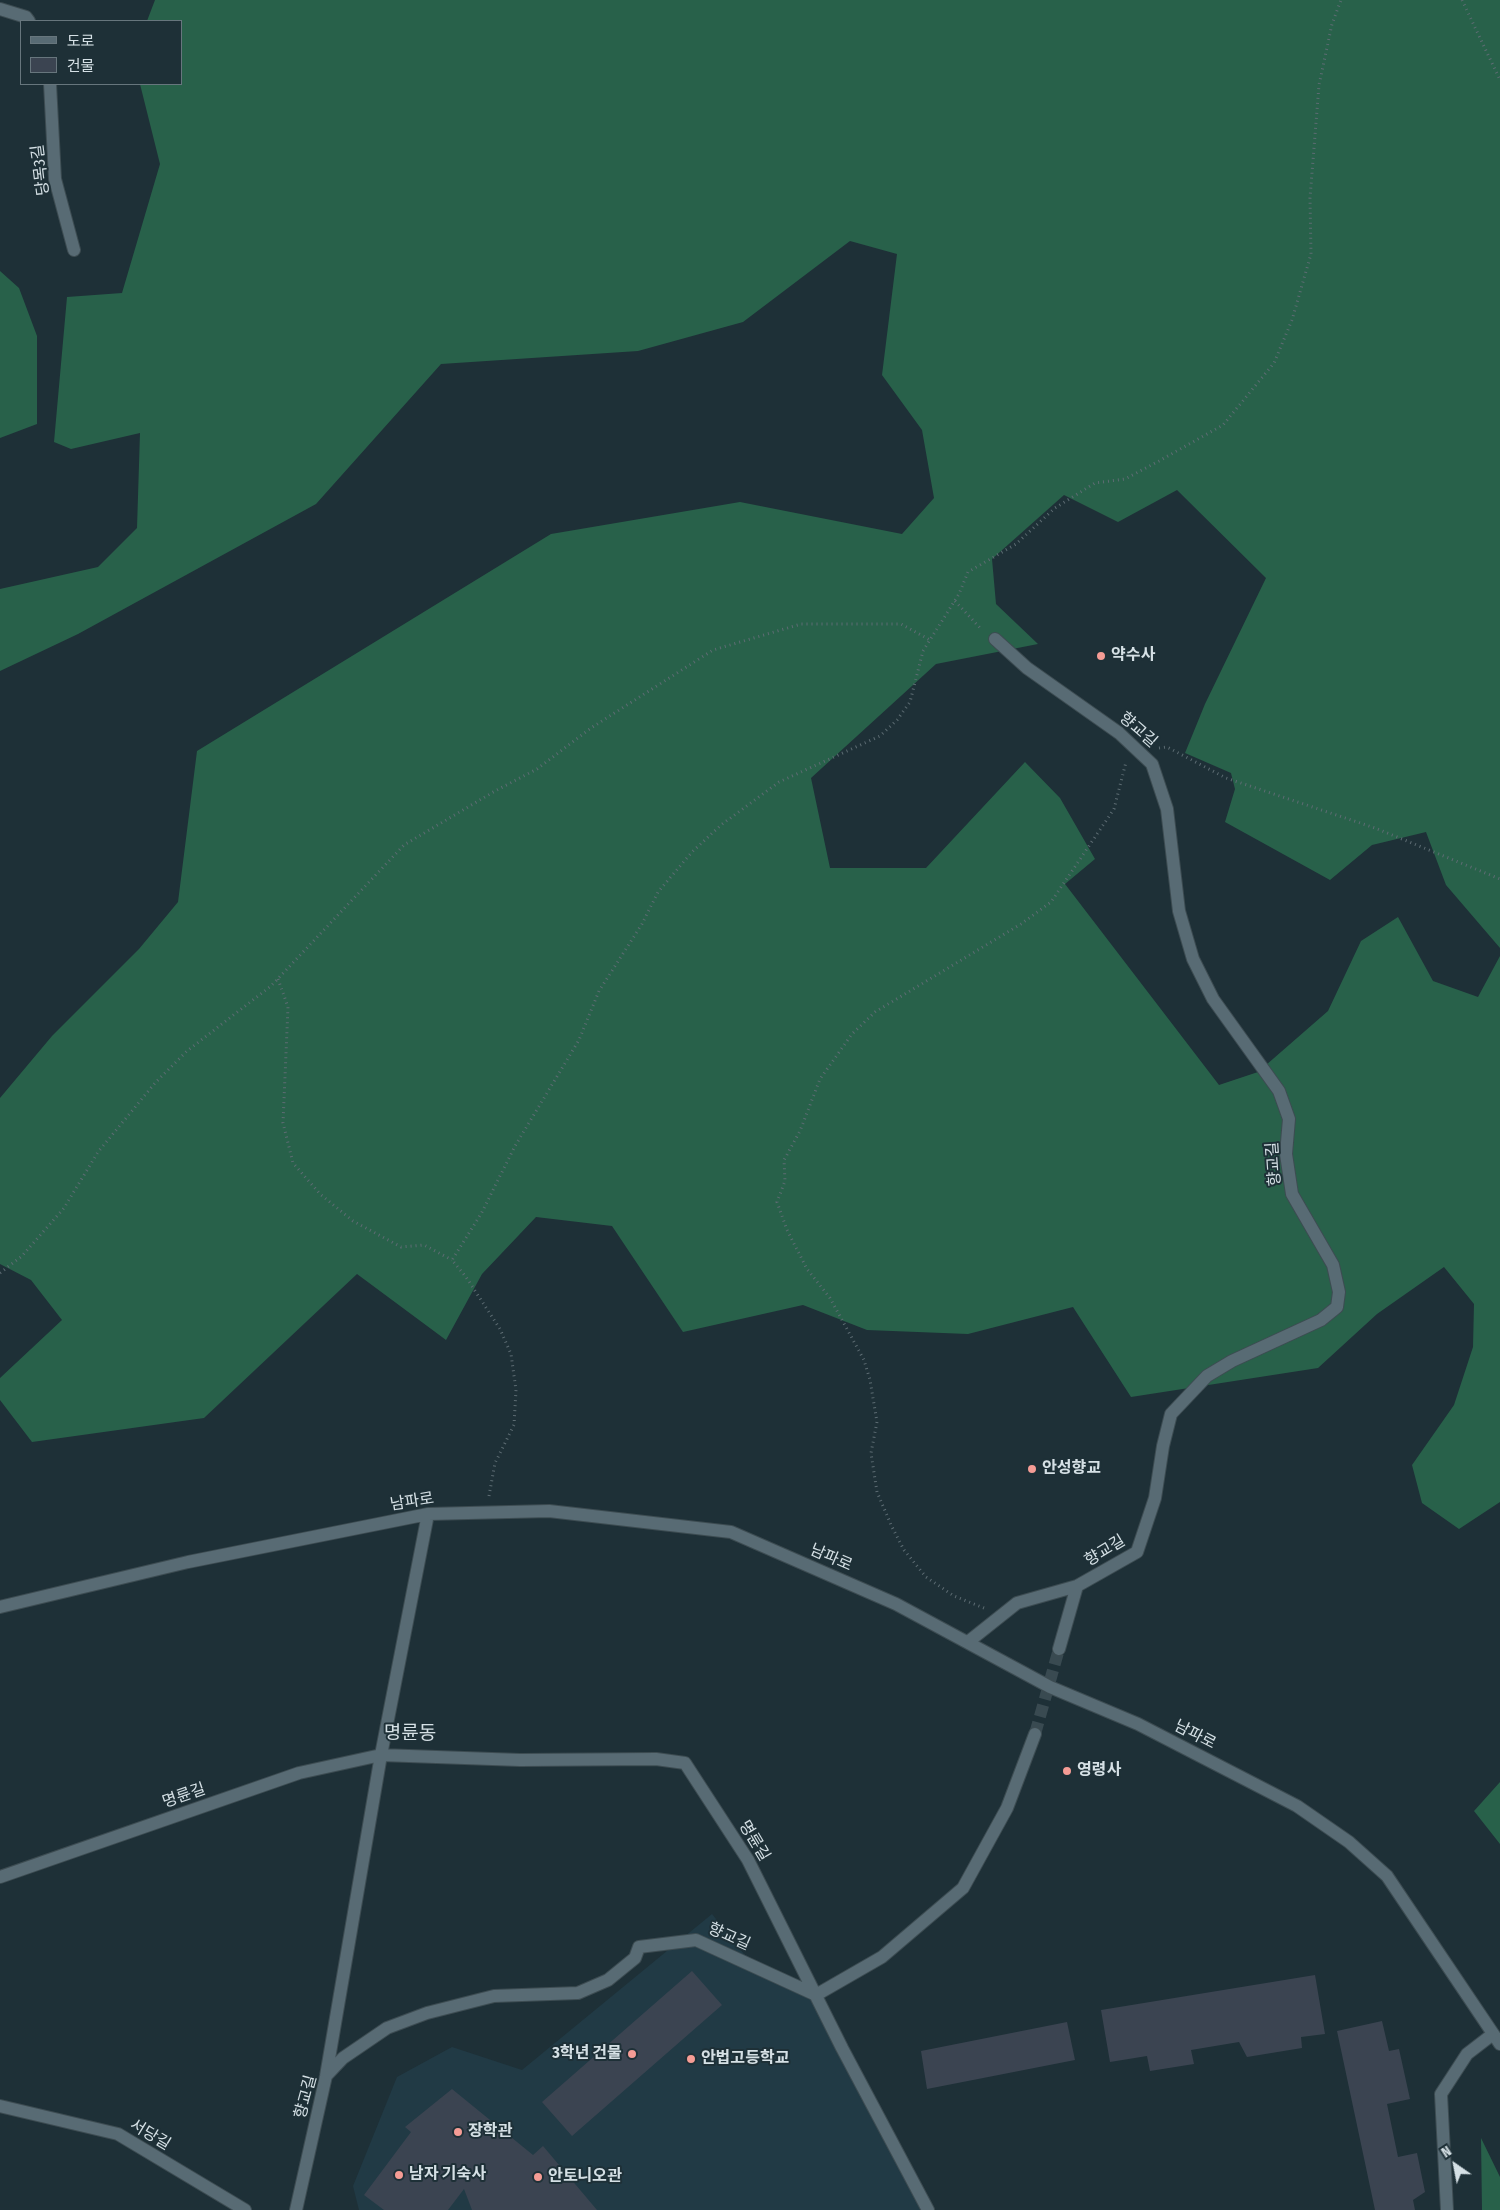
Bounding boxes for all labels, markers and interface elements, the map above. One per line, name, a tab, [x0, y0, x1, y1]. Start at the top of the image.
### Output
legend	[20, 20, 182, 85]
text: 도로	[67, 32, 95, 50]
text: 건물	[67, 57, 95, 75]
street label: 당목3길	[28, 143, 54, 197]
place label: 약수사	[1111, 646, 1155, 666]
marker: 약수사	[1095, 650, 1107, 662]
street label: 향교길	[1115, 708, 1161, 752]
street label: 향교길	[1263, 1141, 1285, 1187]
place label: 안성향교	[1042, 1459, 1101, 1479]
marker: 안성향교	[1026, 1463, 1038, 1475]
street label: 남파로	[389, 1489, 435, 1515]
street label: 향교길	[1081, 1531, 1129, 1571]
street label: 남파로	[807, 1541, 855, 1575]
street label: 남파로	[1171, 1716, 1219, 1754]
district label: 명륜동	[384, 1723, 436, 1745]
place label: 영령사	[1077, 1761, 1121, 1781]
marker: 영령사	[1061, 1765, 1073, 1777]
street label: 명륜길	[160, 1780, 208, 1812]
street label: 명륜길	[734, 1817, 774, 1865]
street label: 향교길	[705, 1919, 753, 1955]
place label: 3학년 건물	[552, 2044, 622, 2064]
marker: 3학년 건물	[626, 2048, 638, 2060]
place label: 안법고등학교	[701, 2049, 789, 2069]
marker: 안법고등학교	[685, 2053, 697, 2065]
street label: 향교길	[291, 2073, 321, 2121]
street label: 서당길	[126, 2115, 174, 2155]
place label: 장학관	[468, 2122, 512, 2142]
marker: 장학관	[452, 2126, 464, 2138]
north arrow	[1430, 2140, 1480, 2190]
text: N	[1438, 2143, 1455, 2161]
place label: 남자 기숙사	[409, 2165, 486, 2185]
place label: 안토니오관	[548, 2167, 622, 2187]
marker: 남자 기숙사	[393, 2169, 405, 2181]
marker: 안토니오관	[532, 2171, 544, 2183]

